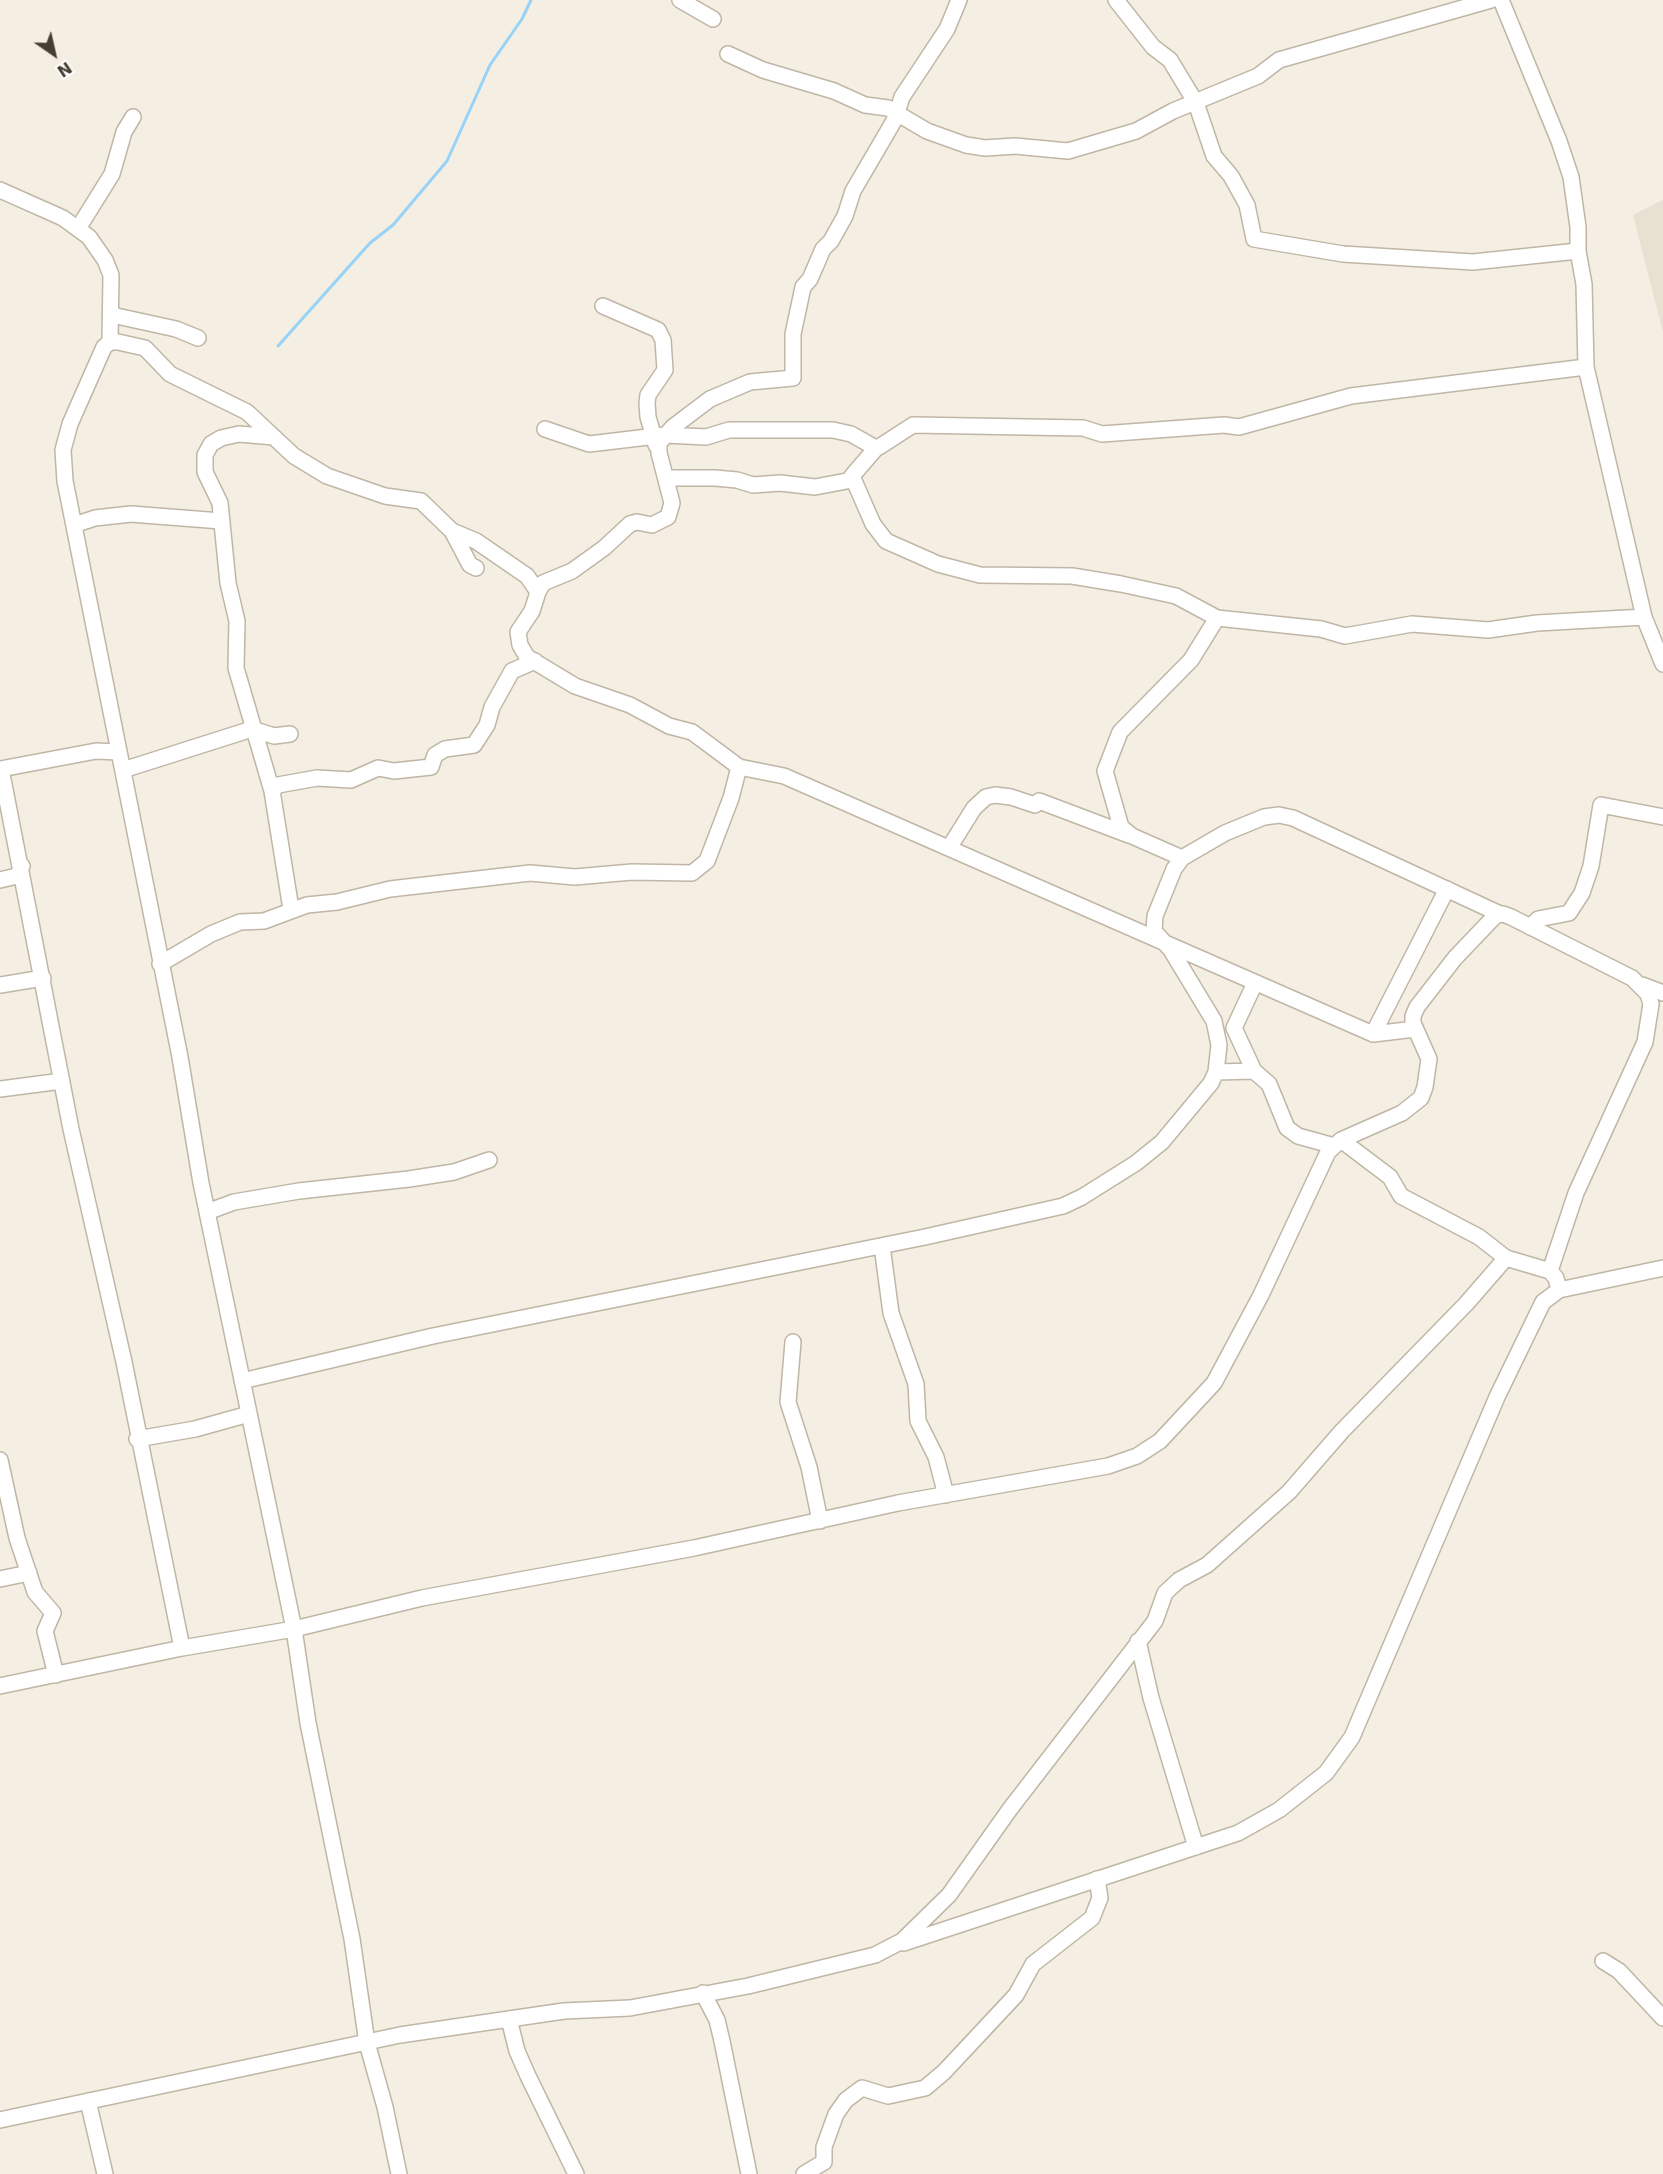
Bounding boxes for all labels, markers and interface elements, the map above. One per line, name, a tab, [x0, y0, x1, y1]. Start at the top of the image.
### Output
north arrow	[24, 24, 84, 84]
text: N	[53, 58, 75, 81]

